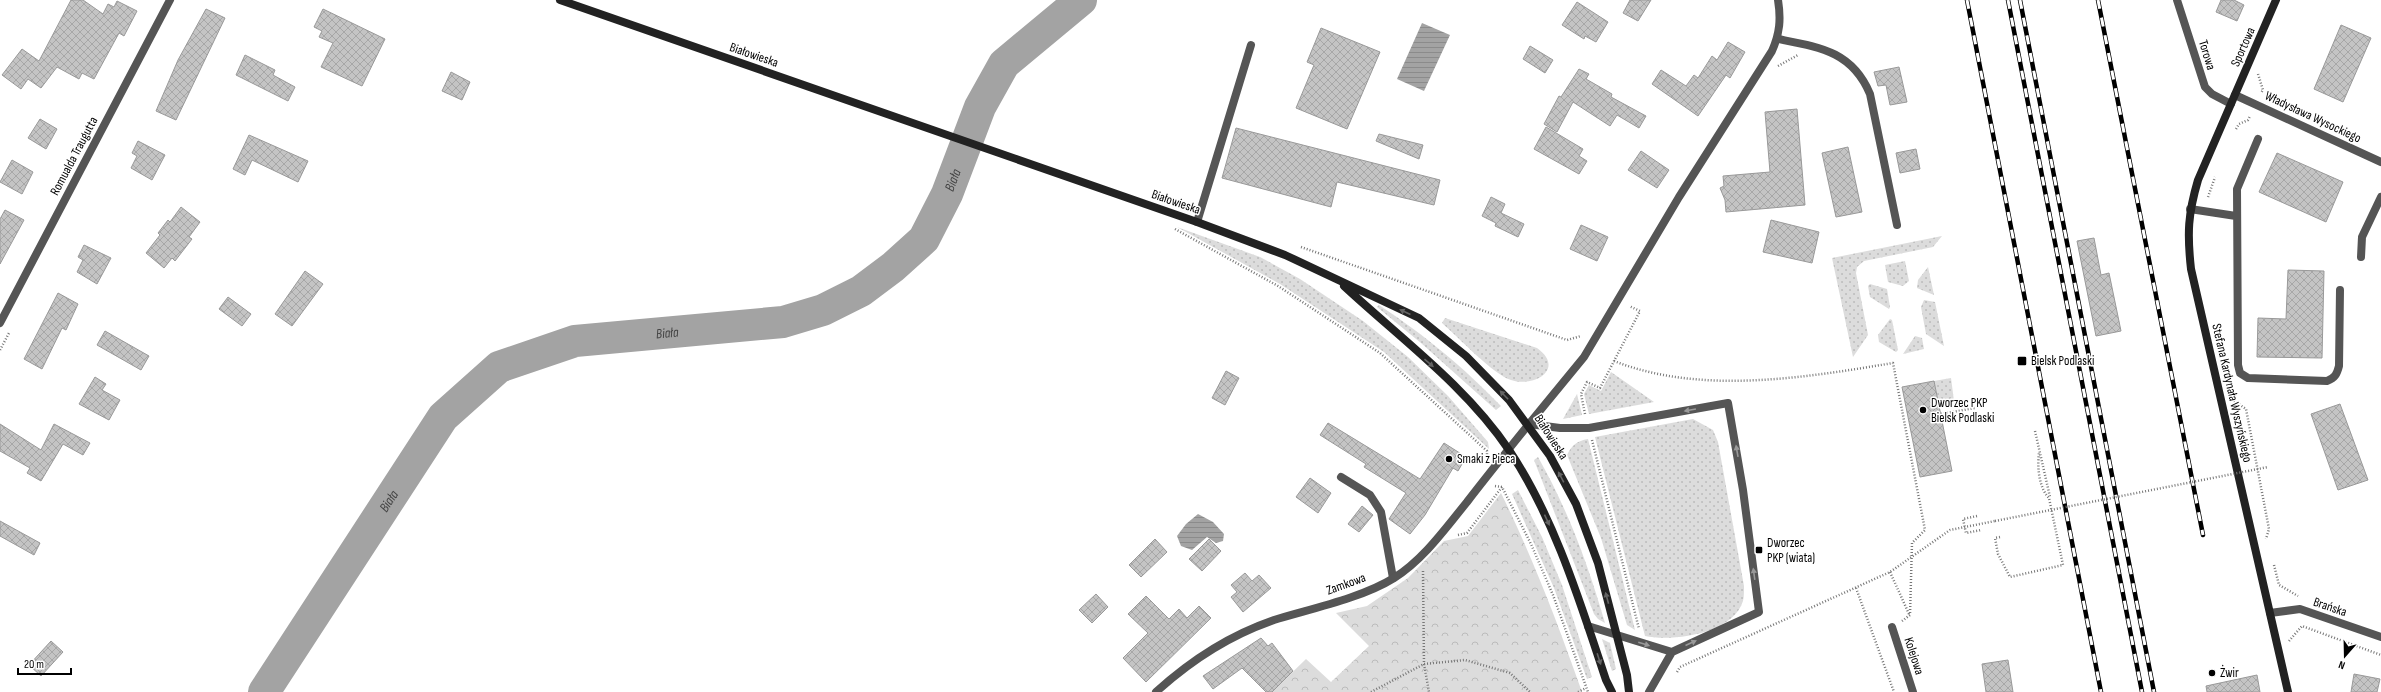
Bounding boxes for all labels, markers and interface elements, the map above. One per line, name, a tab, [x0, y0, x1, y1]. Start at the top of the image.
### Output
street label: Sportowa	[2227, 25, 2259, 69]
street label: Torowa	[2195, 38, 2219, 72]
street label: Białowieska	[727, 39, 781, 71]
street label: Władysława Wysockiego	[2262, 88, 2364, 146]
street label: Romualda Traugutta	[47, 114, 101, 198]
water label: Biała	[940, 166, 964, 193]
street label: Białowieska	[1149, 186, 1203, 218]
one-way arrow	[1399, 309, 1410, 315]
street label: Stefana Kardynała Wyszyńskiego	[2208, 322, 2256, 464]
water label: Biała	[655, 323, 679, 342]
place label: Bielsk Podlaski	[2031, 353, 2094, 369]
marker: Bielsk Podlaski	[2016, 355, 2028, 367]
one-way arrow	[1424, 358, 1434, 368]
one-way arrow	[1499, 390, 1509, 400]
place label: Dworzec PKP Bielsk Podlaski	[1931, 395, 1994, 426]
marker: Dworzec PKP Bielsk Podlaski	[1918, 405, 1928, 415]
one-way arrow	[1684, 407, 1696, 413]
street label: Białowieska	[1531, 411, 1571, 463]
one-way arrow	[1733, 445, 1739, 457]
place label: Smaki z Pieca	[1457, 451, 1515, 467]
marker: Smaki z Pieca	[1444, 454, 1454, 464]
one-way arrow	[1558, 471, 1564, 483]
water label: Biała	[375, 487, 402, 515]
one-way arrow	[1544, 515, 1550, 526]
place label: Dworzec PKP (wiata)	[1767, 535, 1815, 566]
marker: Dworzec PKP (wiata)	[1754, 545, 1764, 555]
one-way arrow	[1751, 568, 1757, 580]
street label: Zamkowa	[1324, 570, 1368, 598]
one-way arrow	[1604, 592, 1610, 604]
street label: Brańska	[2311, 594, 2349, 620]
street label: Kolejowa	[1900, 635, 1928, 677]
north arrow	[2325, 636, 2365, 676]
one-way arrow	[1685, 640, 1696, 646]
one-way arrow	[1639, 641, 1651, 647]
scale bar	[18, 650, 71, 676]
one-way arrow	[1596, 654, 1602, 666]
text: 20 m	[24, 657, 44, 672]
text: N	[2337, 658, 2347, 672]
place label: Żwir	[2220, 664, 2239, 681]
marker: Żwir	[2207, 668, 2217, 678]

